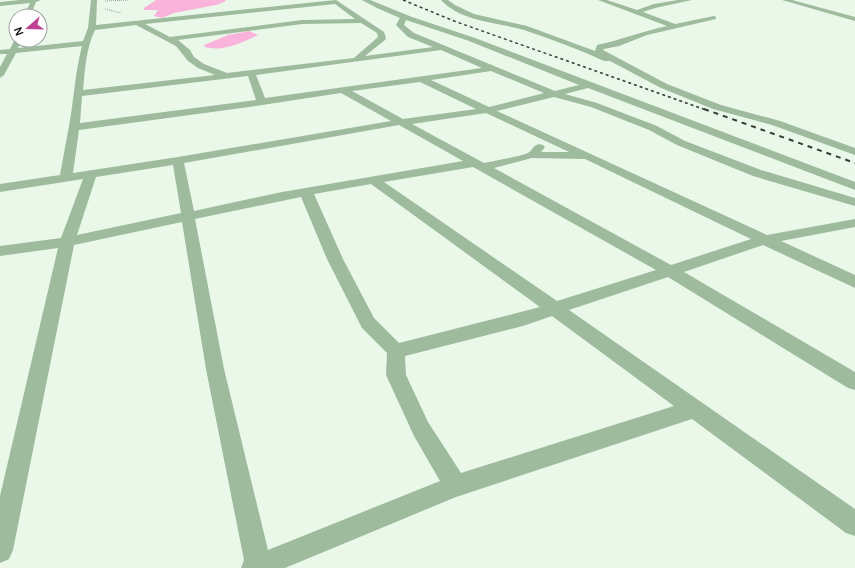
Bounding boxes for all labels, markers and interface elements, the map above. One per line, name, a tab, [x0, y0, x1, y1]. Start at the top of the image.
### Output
north arrow	[8, 8, 48, 48]
text: N	[10, 25, 27, 38]

